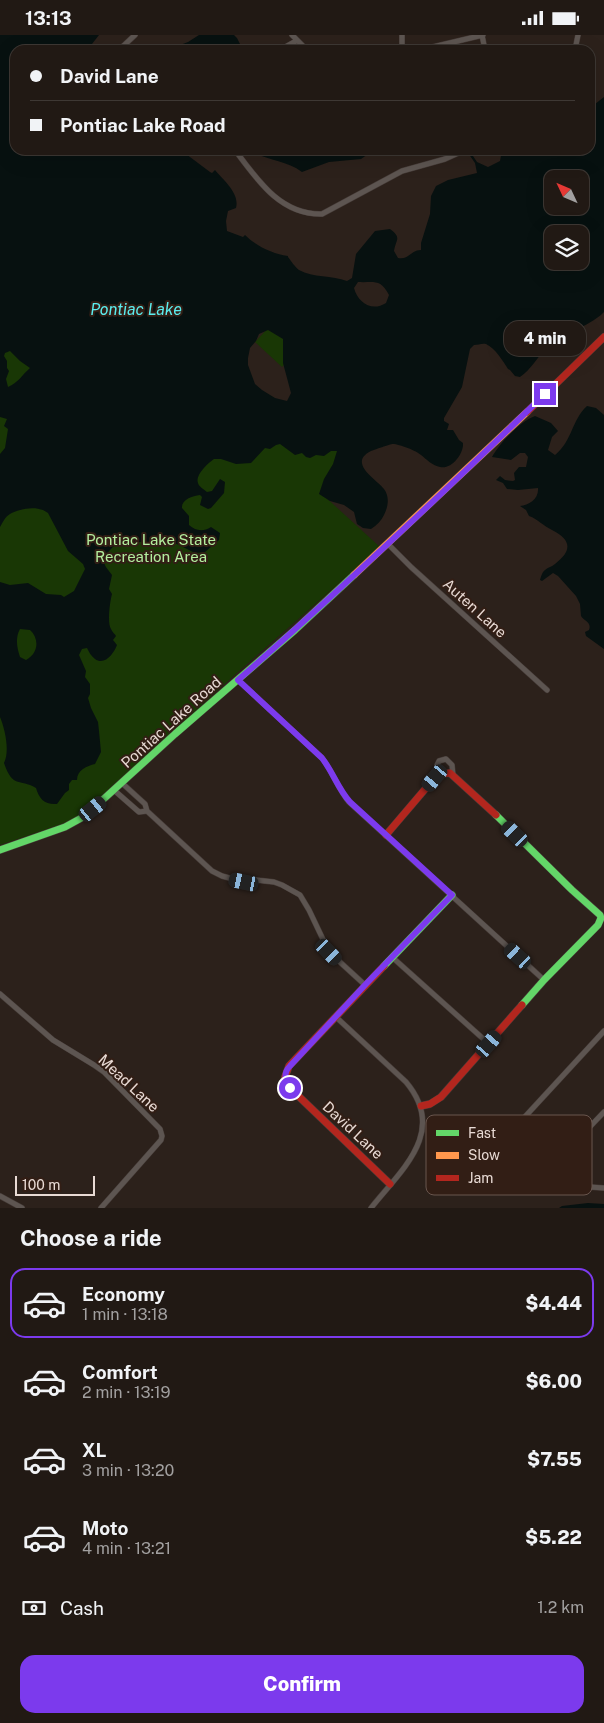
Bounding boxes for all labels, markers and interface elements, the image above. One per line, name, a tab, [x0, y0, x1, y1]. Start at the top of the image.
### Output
text: 13:13	[25, 7, 72, 29]
text: David Lane	[60, 65, 159, 87]
text: Pontiac Lake Road	[60, 114, 226, 136]
north arrow	[544, 170, 589, 215]
map controls	[544, 170, 589, 270]
button: layers	[544, 225, 589, 270]
water label: Pontiac Lake	[90, 300, 182, 319]
callout: 4 min	[504, 321, 586, 357]
text: 4 min	[524, 329, 566, 348]
route end	[534, 383, 556, 405]
park label: Pontiac Lake State Recreation Area	[86, 531, 216, 565]
street label: Auten Lane	[440, 575, 510, 641]
street label: Pontiac Lake Road	[118, 673, 224, 771]
car	[419, 762, 450, 794]
car	[76, 794, 109, 824]
car	[498, 818, 531, 850]
car	[227, 872, 260, 892]
car	[313, 936, 344, 968]
car	[501, 940, 534, 972]
car	[473, 1028, 504, 1060]
street label: Mead Lane	[95, 1051, 163, 1115]
route start	[279, 1077, 301, 1099]
street label: David Lane	[319, 1098, 387, 1162]
legend	[426, 1115, 592, 1195]
text: Fast	[468, 1125, 496, 1141]
text: Slow	[468, 1147, 500, 1163]
text: Jam	[468, 1170, 493, 1186]
scale bar	[15, 1173, 95, 1196]
text: 100 m	[22, 1177, 60, 1193]
text: Choose a ride	[20, 1225, 162, 1251]
icon: car	[22, 1281, 67, 1326]
text: Economy	[82, 1283, 165, 1305]
text: $4.44	[525, 1292, 582, 1314]
text: 1 min · 13:18	[82, 1305, 168, 1324]
icon: car	[22, 1359, 67, 1404]
text: Comfort	[82, 1361, 158, 1383]
text: $6.00	[525, 1370, 582, 1392]
text: 2 min · 13:19	[82, 1383, 171, 1402]
icon: car	[22, 1437, 67, 1482]
text: XL	[82, 1439, 107, 1461]
text: $7.55	[527, 1448, 582, 1470]
text: 3 min · 13:20	[82, 1461, 174, 1480]
icon: car	[22, 1515, 67, 1560]
text: Moto	[82, 1517, 128, 1539]
text: $5.22	[525, 1526, 582, 1548]
text: 4 min · 13:21	[82, 1539, 171, 1558]
icon: cash	[20, 1594, 48, 1622]
text: Cash	[60, 1597, 104, 1619]
text: 1.2 km	[537, 1598, 584, 1617]
button: Confirm	[20, 1655, 584, 1713]

